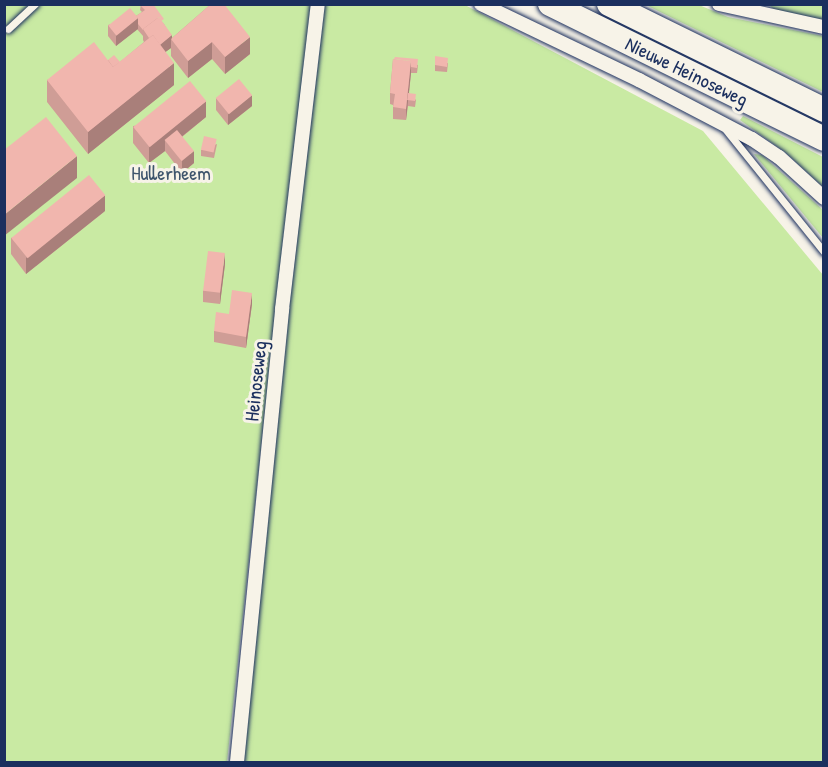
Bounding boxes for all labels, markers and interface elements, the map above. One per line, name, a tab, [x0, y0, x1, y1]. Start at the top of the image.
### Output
street label: Nieuwe Heinoseweg	[622, 31, 752, 111]
park label: Hullerheem	[131, 160, 211, 184]
street label: Heinoseweg	[239, 340, 271, 422]

